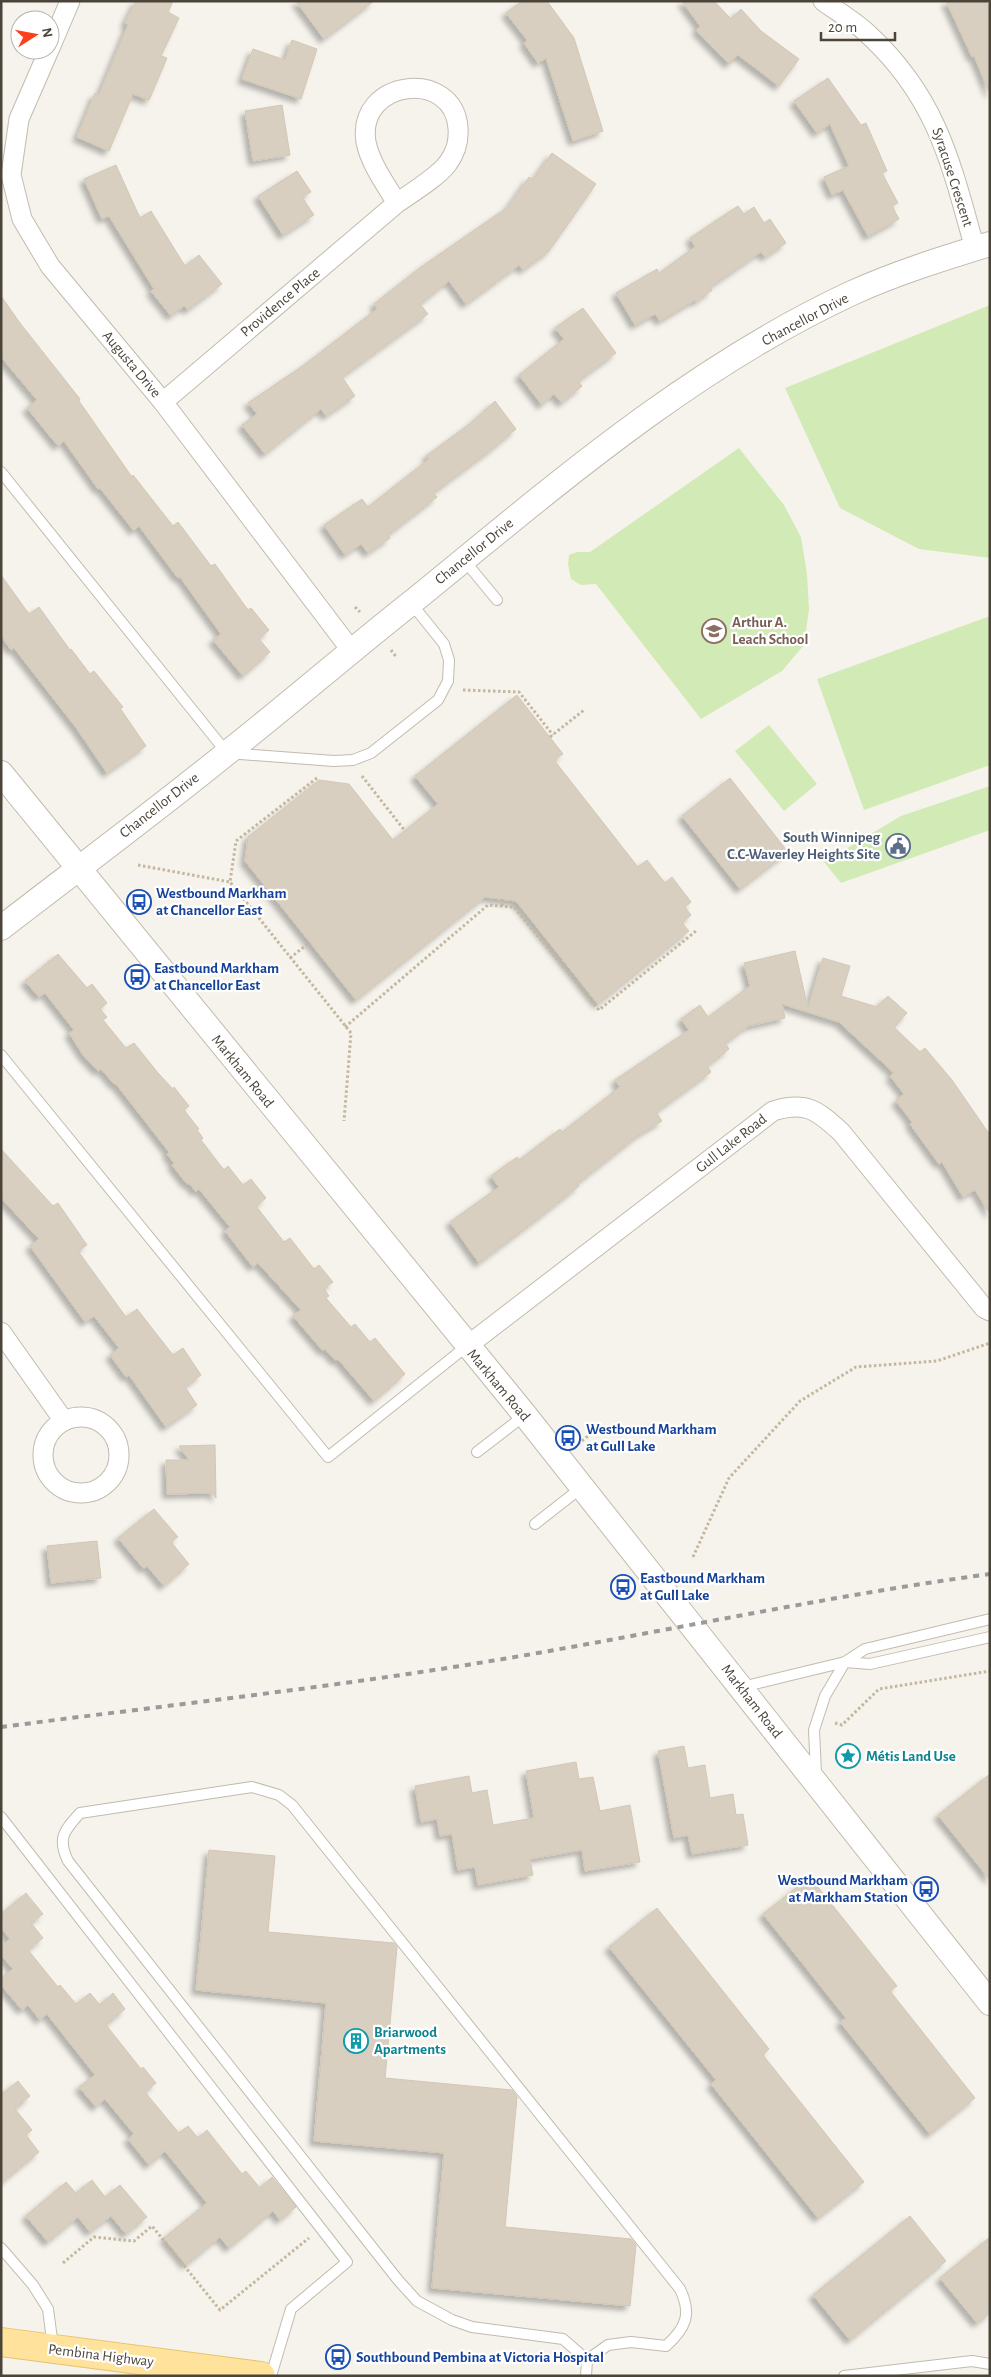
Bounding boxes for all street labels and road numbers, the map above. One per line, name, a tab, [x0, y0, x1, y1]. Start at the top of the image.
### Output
street label: Syracuse Crescent	[929, 126, 976, 229]
street label: Providence Place	[238, 265, 323, 340]
street label: Chancellor Drive	[759, 290, 851, 349]
street label: Augusta Drive	[100, 328, 164, 401]
street label: Chancellor Drive	[432, 515, 516, 587]
street label: Chancellor Drive	[117, 770, 202, 841]
street label: Markham Road	[209, 1032, 277, 1111]
street label: Gull Lake Road	[693, 1111, 770, 1176]
street label: Markham Road	[464, 1346, 533, 1424]
street label: Markham Road	[718, 1662, 785, 1741]
street label: Pembina Highway	[47, 2342, 155, 2369]

